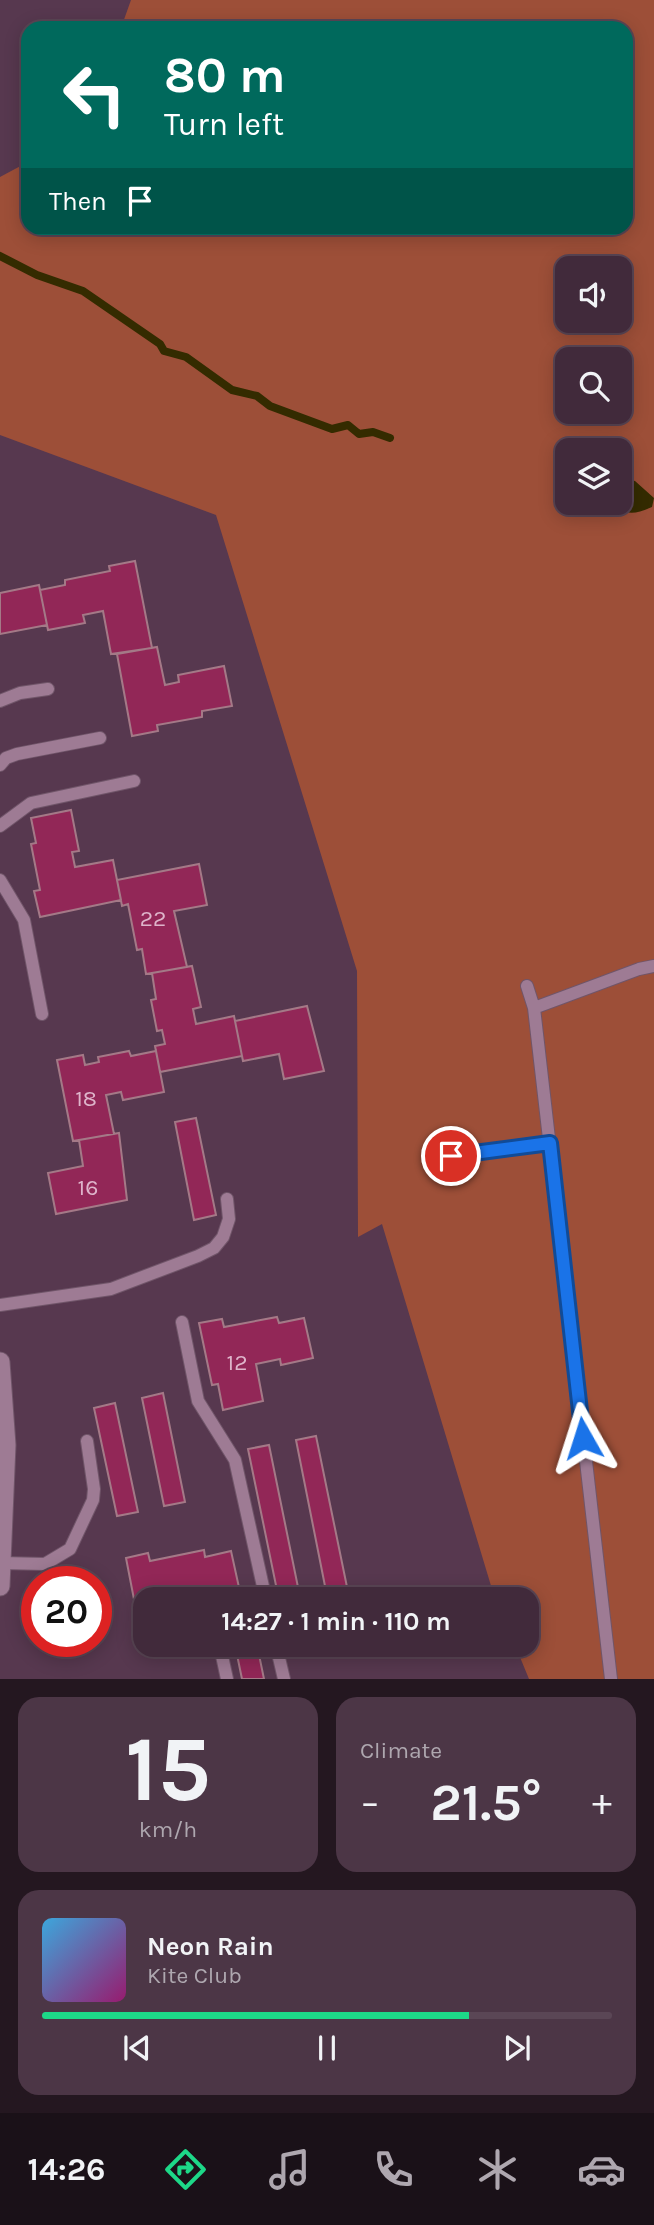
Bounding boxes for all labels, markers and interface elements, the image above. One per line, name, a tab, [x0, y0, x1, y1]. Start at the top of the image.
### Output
text: 80 m	[164, 47, 286, 104]
icon: left	[49, 49, 140, 140]
text: Turn left	[164, 106, 284, 143]
icon: arrive	[121, 182, 159, 220]
text: Then	[49, 186, 107, 217]
map controls	[555, 256, 632, 515]
button: sound	[555, 256, 632, 333]
button: search	[555, 347, 632, 424]
button: layers	[555, 438, 632, 515]
house number: 22	[140, 905, 166, 932]
house number: 18	[75, 1085, 97, 1112]
pin	[421, 1126, 481, 1186]
icon: arrive	[432, 1137, 470, 1175]
house number: 16	[78, 1174, 98, 1201]
house number: 12	[227, 1349, 247, 1376]
position arrow	[546, 1401, 620, 1475]
speed limit sign: 20	[21, 1566, 112, 1657]
text: 14:27 · 1 min · 110 m	[221, 1606, 451, 1637]
text: 15	[125, 1717, 211, 1823]
text: Climate	[360, 1737, 442, 1764]
text: 21.5°	[430, 1772, 542, 1833]
text: −	[360, 1780, 380, 1825]
text: +	[592, 1780, 612, 1825]
text: km/h	[139, 1816, 197, 1843]
text: Neon Rain	[147, 1931, 274, 1962]
text: Kite Club	[147, 1962, 242, 1989]
icon: previous	[118, 2029, 156, 2067]
icon: pause	[308, 2029, 346, 2067]
icon: next	[498, 2029, 536, 2067]
icon: directions	[161, 2145, 210, 2194]
icon: music	[265, 2145, 314, 2194]
icon: phone	[369, 2145, 418, 2194]
icon: climate	[473, 2145, 522, 2194]
icon: car	[577, 2145, 626, 2194]
text: 14:26	[28, 2151, 105, 2188]

